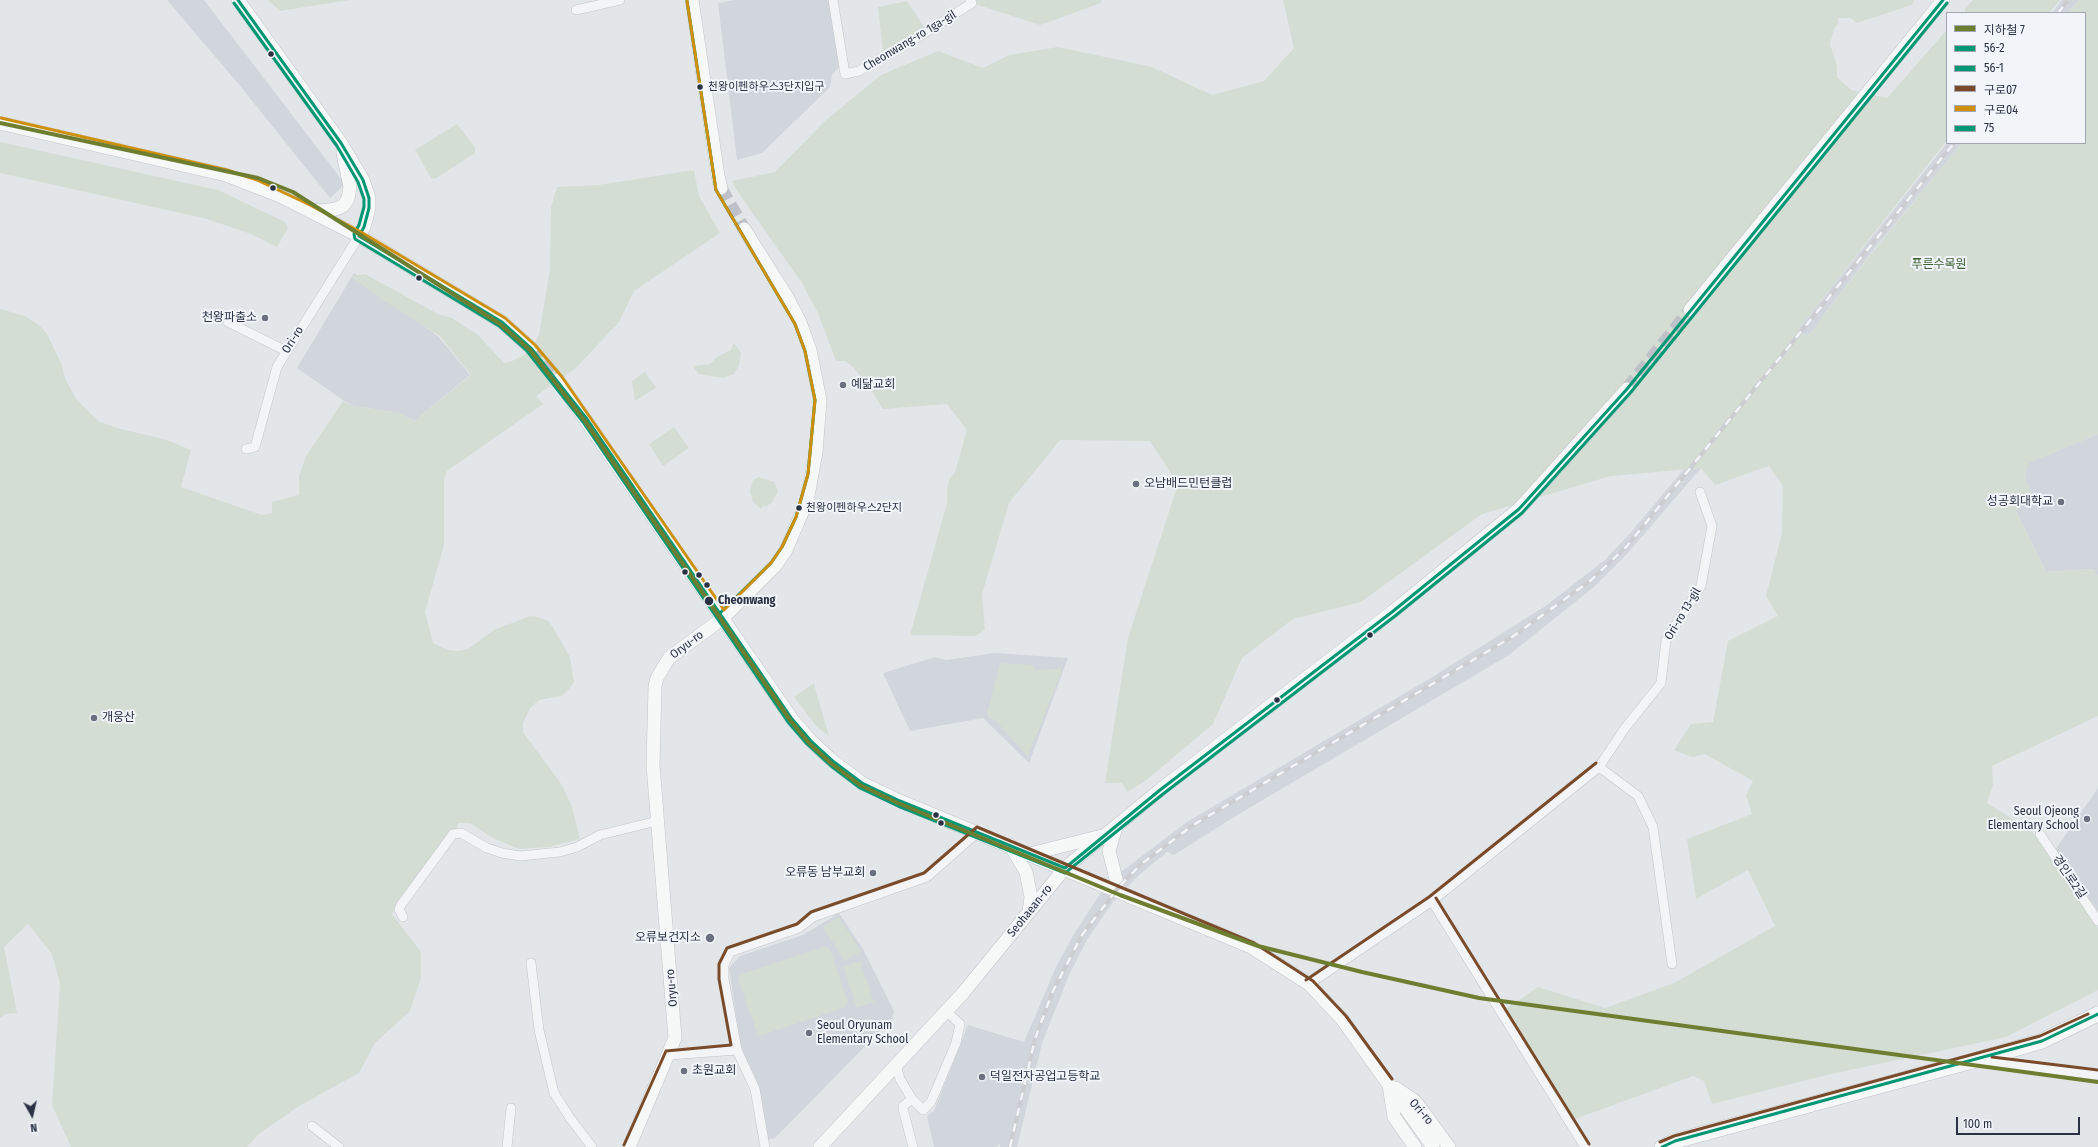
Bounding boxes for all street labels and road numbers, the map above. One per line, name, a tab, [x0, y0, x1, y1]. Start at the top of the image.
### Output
street label: Cheonwang-ro 1ga-gil	[861, 8, 959, 74]
street label: Ori-ro	[279, 324, 307, 356]
street label: Ori-ro 13-gil	[1662, 585, 1704, 643]
street label: Oryu-ro	[668, 628, 706, 662]
street label: 경인로2길	[2049, 852, 2089, 902]
street label: Seohaean-ro	[1005, 882, 1055, 940]
street label: Oryu-ro	[663, 968, 681, 1008]
street label: Ori-ro	[1406, 1096, 1436, 1128]

